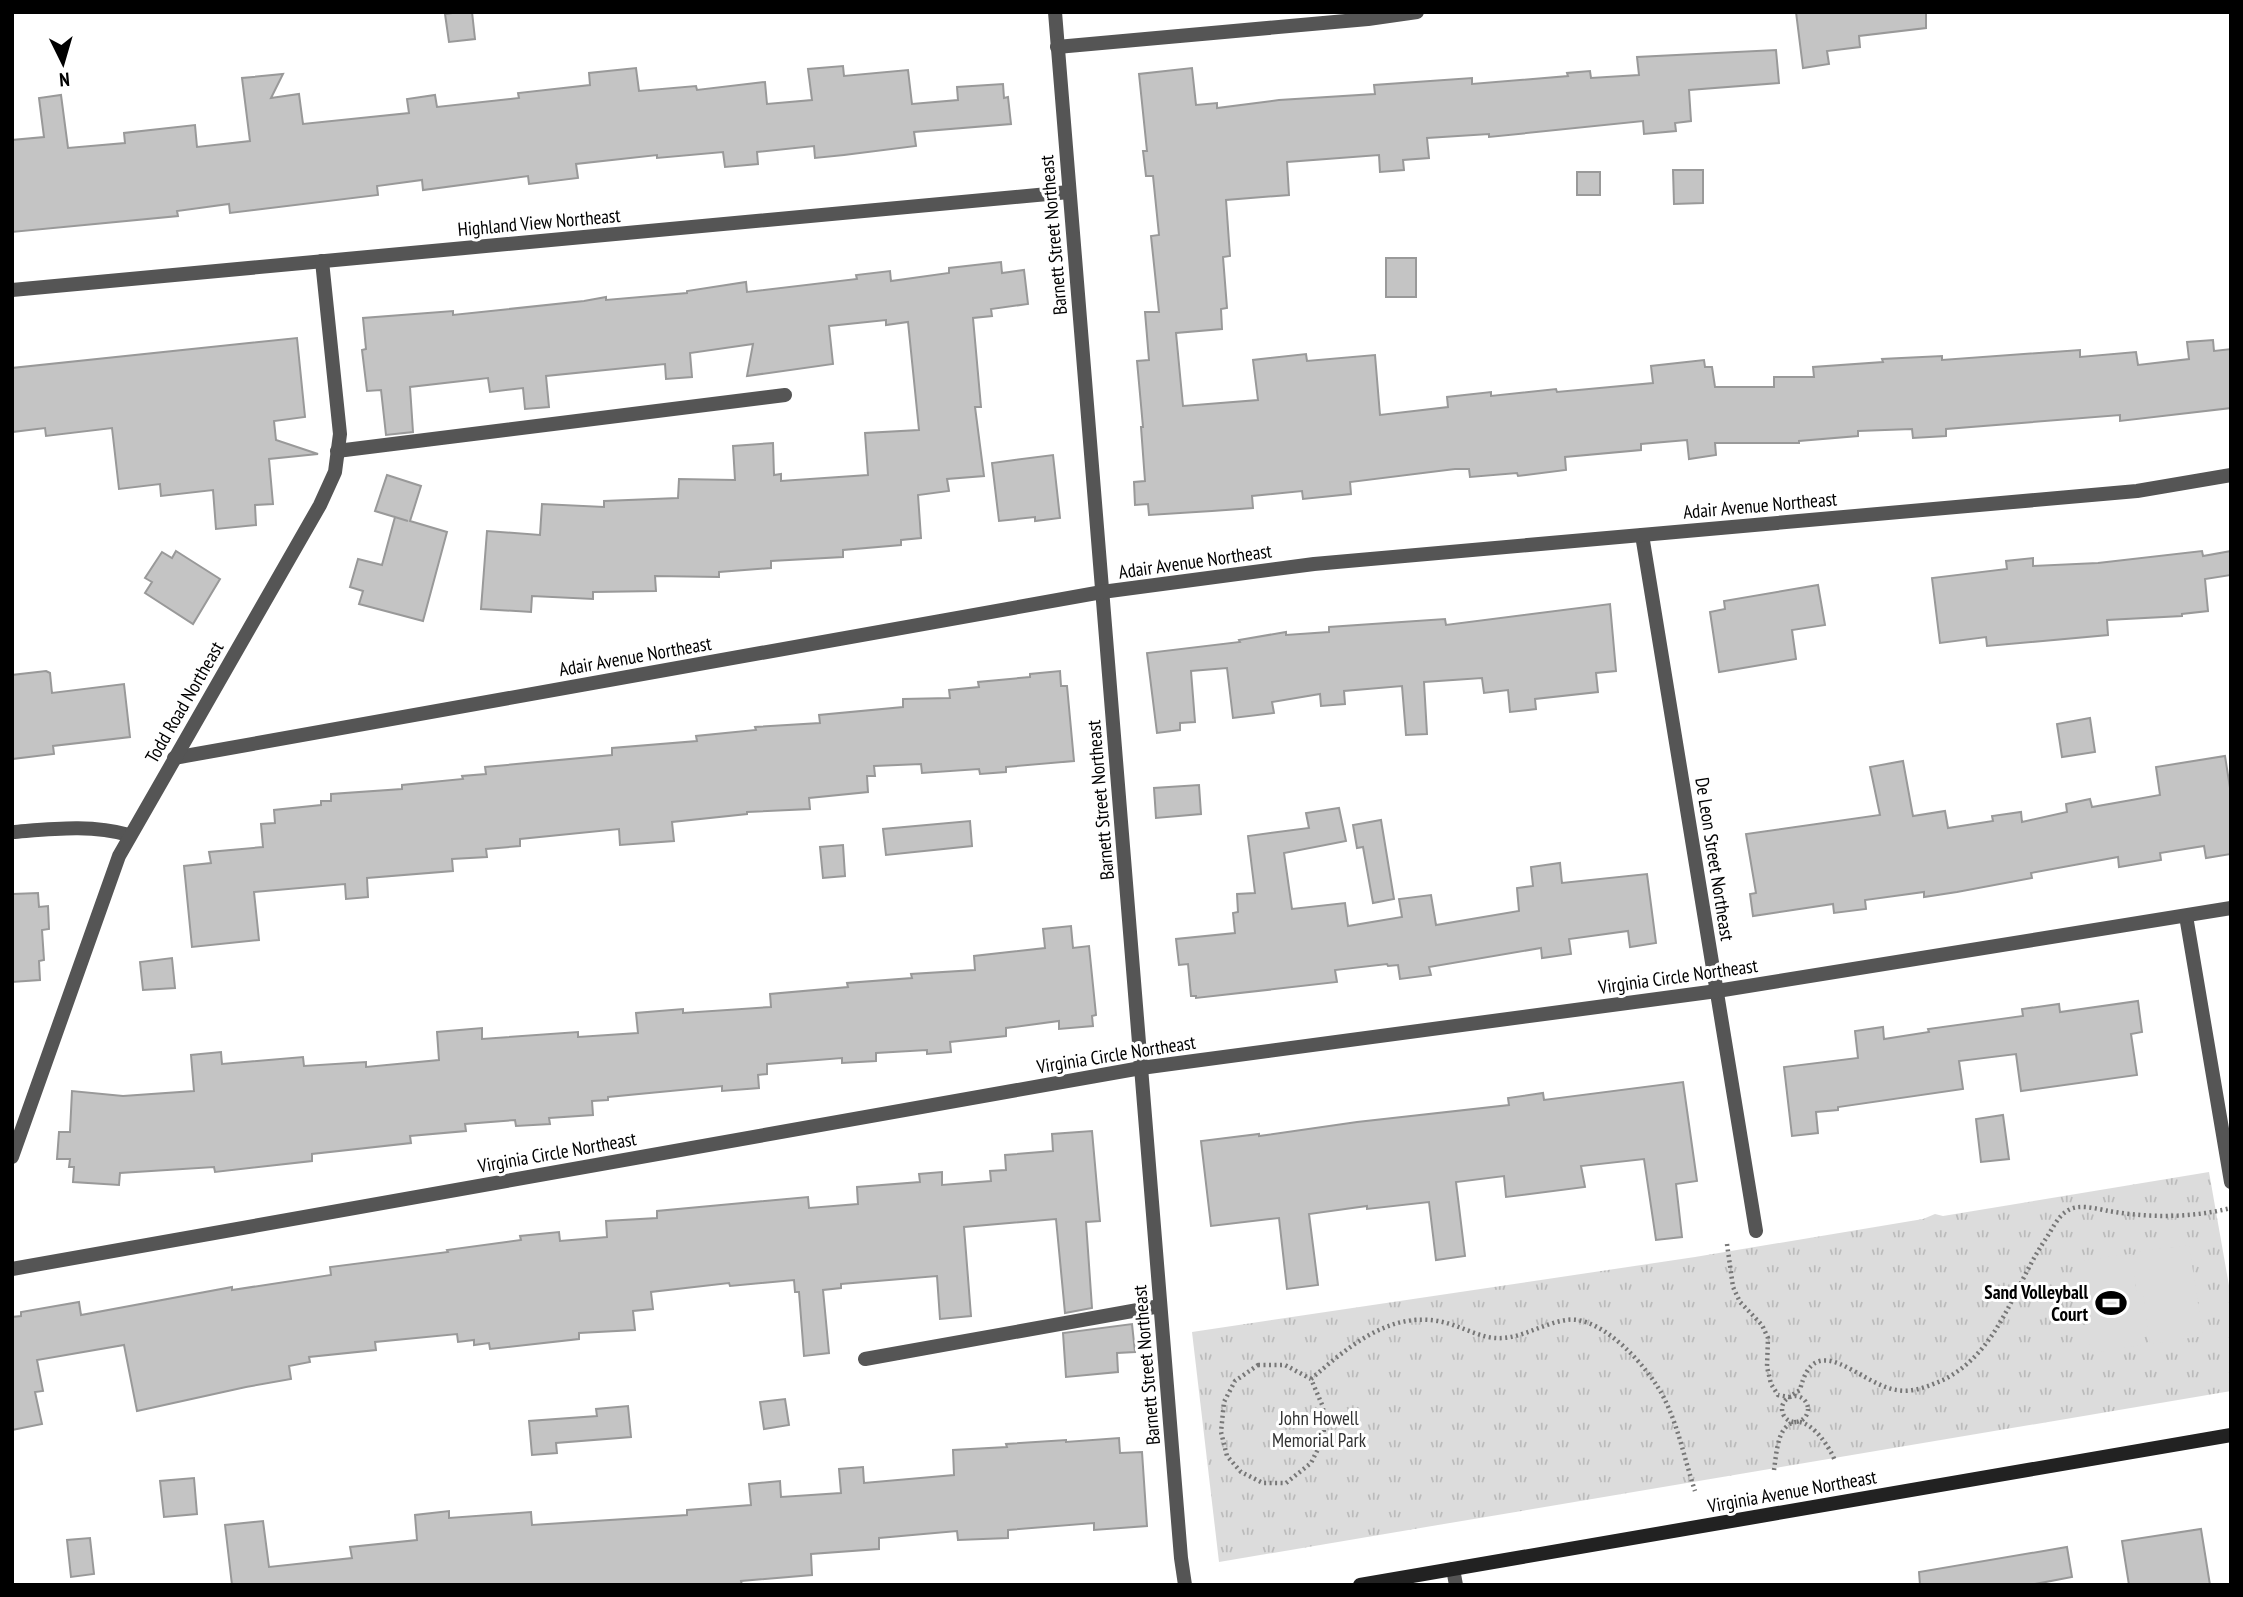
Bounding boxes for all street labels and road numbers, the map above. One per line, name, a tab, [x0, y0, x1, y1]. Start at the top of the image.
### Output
street label: Barnett Street Northeast	[1034, 153, 1072, 316]
street label: Highland View Northeast	[457, 203, 622, 241]
street label: Adair Avenue Northeast	[1682, 486, 1839, 524]
street label: Adair Avenue Northeast	[1117, 538, 1274, 584]
street label: Adair Avenue Northeast	[557, 631, 714, 681]
street label: Todd Road Northeast	[139, 636, 229, 767]
street label: Barnett Street Northeast	[1081, 718, 1119, 881]
street label: De Leon Street Northeast	[1690, 775, 1740, 943]
street label: Virginia Circle Northeast	[1596, 953, 1760, 999]
street label: Virginia Circle Northeast	[1034, 1029, 1198, 1079]
street label: Virginia Circle Northeast	[475, 1126, 639, 1178]
street label: Barnett Street Northeast	[1127, 1283, 1165, 1446]
street label: Virginia Avenue Northeast	[1705, 1464, 1879, 1518]

